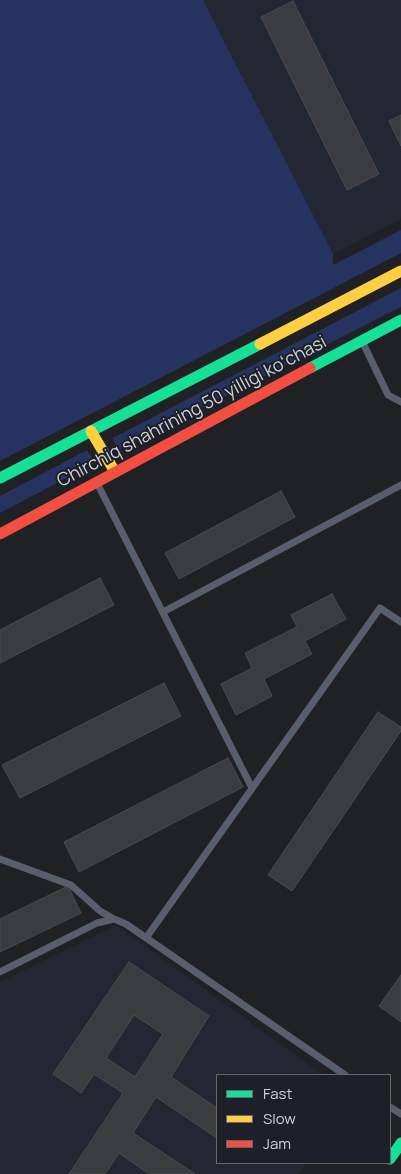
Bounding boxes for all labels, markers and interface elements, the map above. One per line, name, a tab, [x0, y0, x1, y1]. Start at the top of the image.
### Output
street label: Chirchiq shahrining 50 yilligi koʻchasi	[54, 332, 330, 492]
legend	[216, 1074, 391, 1164]
text: Fast	[263, 1083, 292, 1104]
text: Slow	[263, 1108, 296, 1129]
text: Jam	[263, 1133, 291, 1154]

